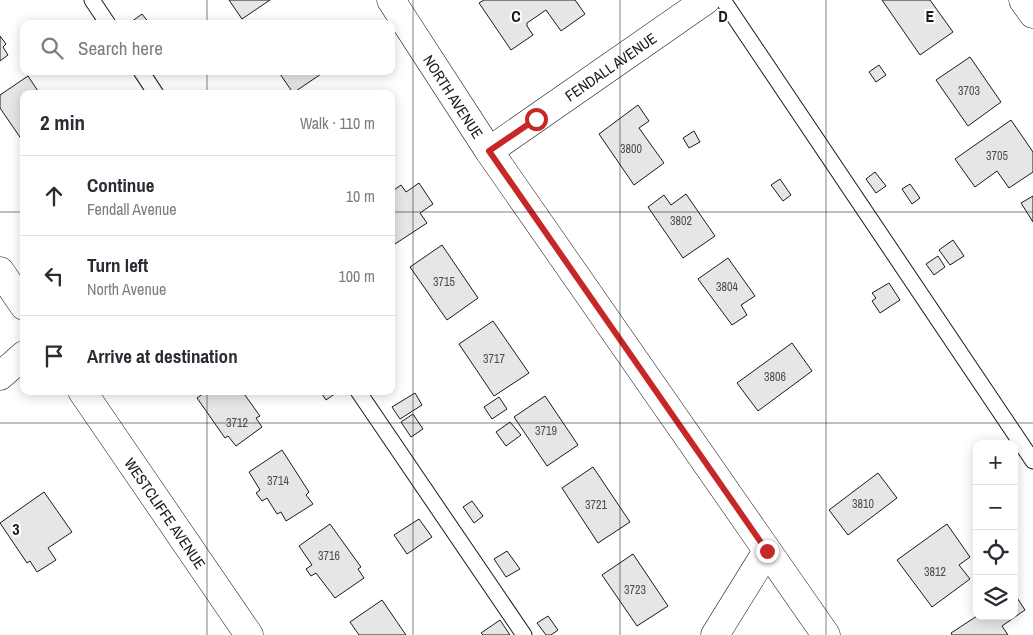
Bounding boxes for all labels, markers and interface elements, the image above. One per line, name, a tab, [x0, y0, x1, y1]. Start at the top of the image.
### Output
text: C	[511, 5, 521, 27]
text: D	[718, 5, 728, 27]
text: E	[926, 5, 935, 27]
search box	[20, 20, 395, 75]
street label: FENDALL AVENUE	[560, 27, 661, 106]
icon: search	[38, 34, 66, 62]
text: Search here	[78, 35, 163, 61]
street label: NORTH AVENUE	[419, 50, 489, 142]
house number: 3703	[958, 83, 980, 99]
text: 2 min	[40, 108, 85, 137]
route start	[525, 108, 548, 131]
text: Walk · 110 m	[300, 112, 375, 134]
house number: 3800	[620, 141, 642, 157]
house number: 3705	[986, 148, 1008, 164]
text: Continue	[87, 172, 155, 198]
icon: ahead	[40, 182, 68, 210]
text: 10 m	[346, 185, 375, 207]
text: Fendall Avenue	[87, 198, 177, 220]
house number: 3802	[670, 213, 692, 229]
text: Turn left	[87, 252, 148, 278]
icon: left	[40, 262, 68, 290]
text: 100 m	[339, 265, 375, 287]
house number: 3715	[433, 274, 455, 290]
text: North Avenue	[87, 278, 166, 300]
house number: 3804	[716, 279, 738, 295]
icon: arrive	[40, 342, 68, 370]
text: Arrive at destination	[87, 343, 238, 369]
house number: 3717	[483, 351, 505, 367]
house number: 3806	[764, 369, 786, 385]
house number: 3712	[226, 415, 248, 431]
house number: 3719	[535, 423, 557, 439]
map controls	[973, 440, 1018, 620]
button: +	[973, 440, 1018, 485]
street label: WESTCLIFFE AVENUE	[120, 453, 211, 573]
house number: 3714	[267, 473, 289, 489]
button: −	[973, 485, 1018, 530]
house number: 3810	[852, 496, 874, 512]
house number: 3721	[585, 497, 607, 513]
text: 3	[12, 518, 20, 540]
button: locate	[973, 530, 1018, 575]
route end	[756, 540, 779, 563]
house number: 3716	[318, 548, 340, 564]
house number: 3812	[924, 564, 946, 580]
button: layers	[973, 575, 1018, 620]
house number: 3723	[624, 582, 646, 598]

